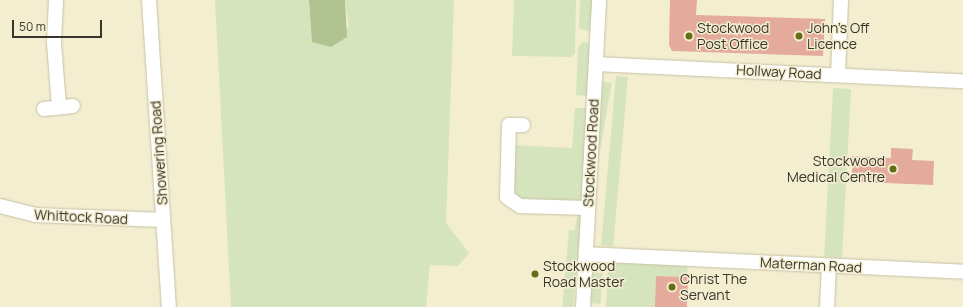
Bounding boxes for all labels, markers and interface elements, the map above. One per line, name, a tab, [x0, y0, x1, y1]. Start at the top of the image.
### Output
scale bar	[14, 12, 104, 38]
text: 50 m	[19, 18, 46, 35]
place label: Stockwood Post Office	[697, 20, 769, 52]
place label: John's Off Licence	[807, 20, 869, 52]
marker: Stockwood Post Office	[684, 31, 694, 41]
marker: John's Off Licence	[794, 31, 804, 41]
street label: Hollway Road	[736, 61, 822, 83]
street label: Stockwood Road	[580, 99, 602, 207]
street label: Showering Road	[147, 100, 171, 206]
place label: Stockwood Medical Centre	[787, 153, 885, 186]
marker: Stockwood Medical Centre	[888, 164, 898, 174]
street label: Whittock Road	[34, 206, 128, 228]
street label: Materman Road	[760, 254, 862, 276]
place label: Stockwood Road Master	[543, 258, 624, 290]
marker: Stockwood Road Master	[530, 269, 540, 279]
place label: Christ The Servant	[680, 271, 747, 304]
marker: Christ The Servant	[667, 282, 677, 292]

